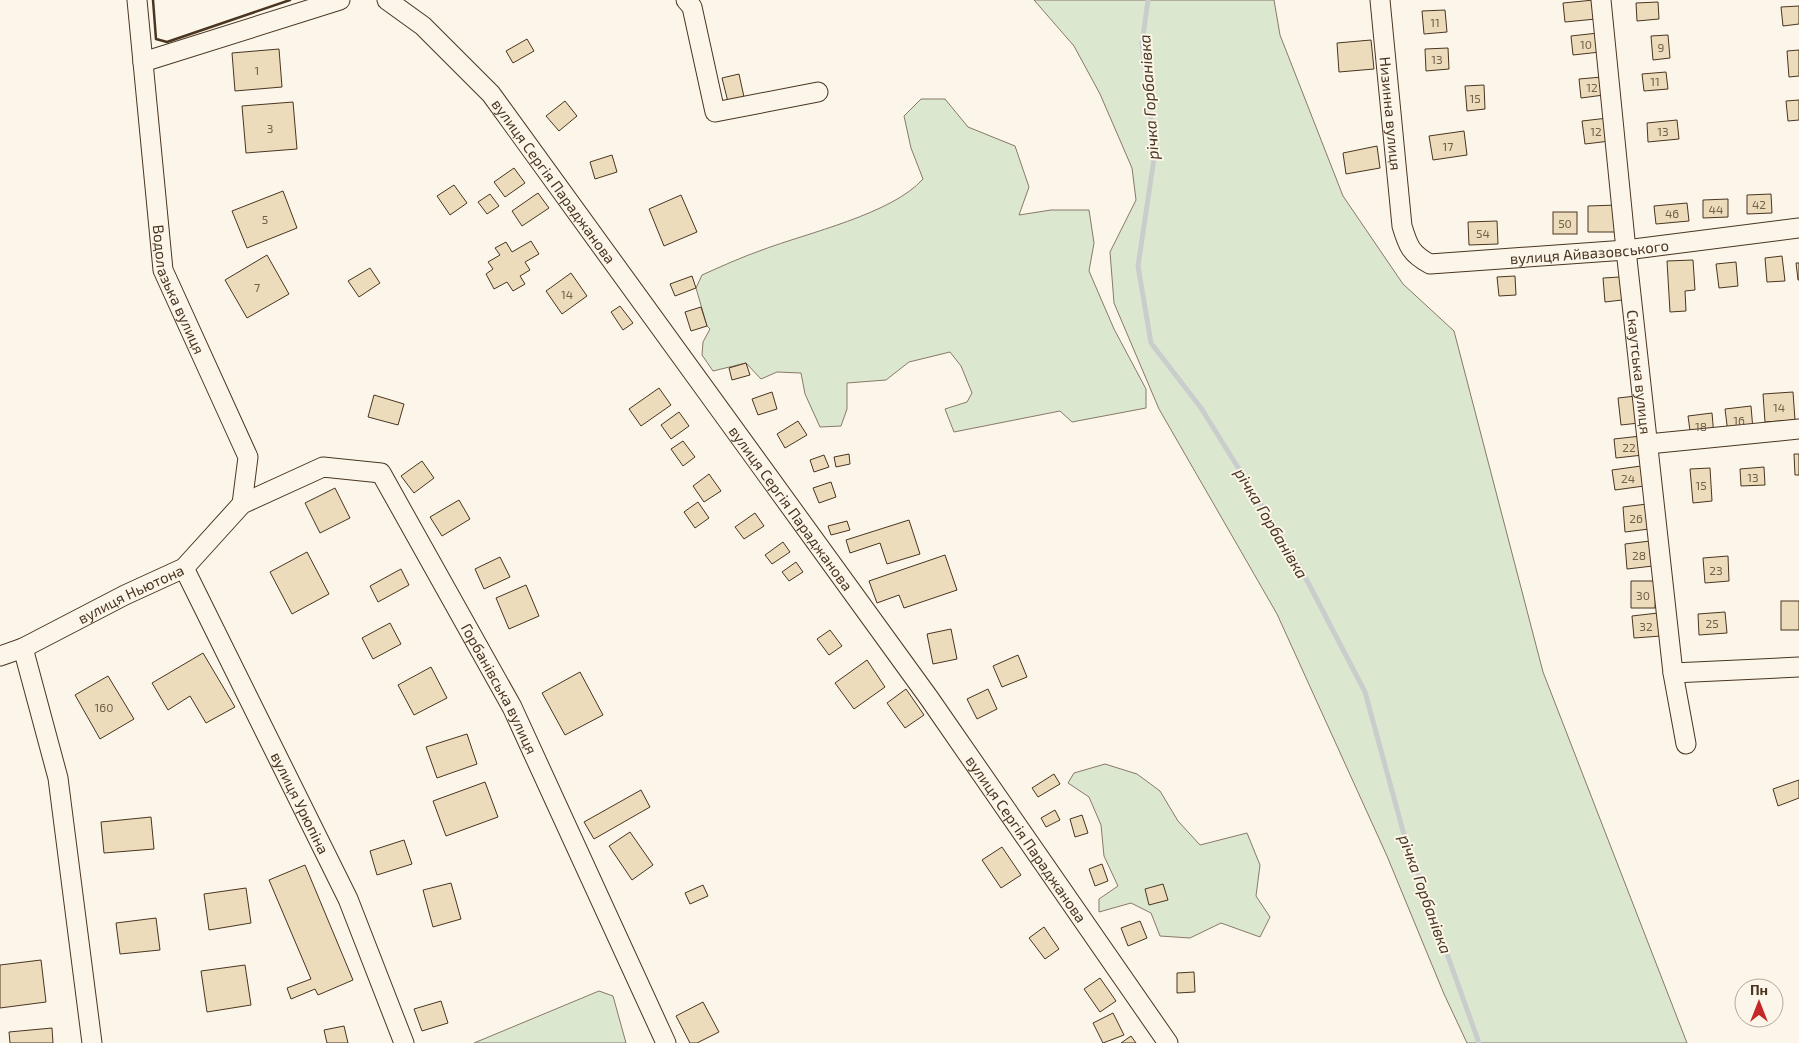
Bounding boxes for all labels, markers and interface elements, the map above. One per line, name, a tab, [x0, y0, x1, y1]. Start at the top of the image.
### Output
house number: 11	[1430, 15, 1440, 29]
water label: річка Горбанівка	[1134, 34, 1162, 160]
house number: 10	[1580, 37, 1592, 51]
house number: 9	[1658, 40, 1665, 54]
house number: 13	[1431, 52, 1443, 66]
street label: Низинна вулиця	[1377, 56, 1406, 171]
house number: 1	[255, 63, 259, 77]
house number: 11	[1650, 74, 1660, 88]
house number: 12	[1586, 80, 1598, 94]
house number: 15	[1469, 91, 1481, 105]
street label: вулиця Сергія Параджанова	[488, 95, 620, 267]
house number: 3	[267, 121, 273, 135]
house number: 12	[1590, 124, 1602, 138]
house number: 13	[1657, 124, 1669, 138]
house number: 17	[1443, 139, 1453, 153]
house number: 42	[1752, 197, 1766, 211]
house number: 44	[1709, 202, 1723, 216]
house number: 46	[1665, 206, 1679, 220]
house number: 5	[262, 212, 268, 226]
house number: 50	[1558, 216, 1572, 230]
street label: Водолазька вулиця	[150, 224, 209, 357]
house number: 54	[1476, 226, 1490, 240]
street label: вулиця Айвазовського	[1509, 236, 1670, 268]
house number: 7	[254, 280, 260, 294]
house number: 14	[561, 287, 573, 301]
street label: Скаутська вулиця	[1624, 309, 1655, 435]
house number: 14	[1773, 400, 1785, 414]
house number: 16	[1733, 413, 1745, 427]
house number: 18	[1695, 419, 1707, 433]
street label: вулиця Сергія Параджанова	[726, 422, 857, 594]
house number: 22	[1622, 440, 1636, 454]
water label: річка Горбанівка	[1232, 464, 1312, 582]
house number: 13	[1747, 470, 1759, 484]
house number: 24	[1621, 471, 1635, 485]
house number: 15	[1695, 478, 1707, 492]
house number: 26	[1629, 511, 1643, 525]
house number: 28	[1632, 548, 1646, 562]
street label: вулиця Ньютона	[74, 560, 187, 627]
house number: 23	[1709, 563, 1723, 577]
house number: 30	[1636, 588, 1650, 602]
house number: 25	[1705, 616, 1719, 630]
house number: 32	[1639, 619, 1653, 633]
street label: Горбанівська вулиця	[458, 620, 541, 757]
house number: 160	[95, 700, 113, 714]
street label: вулиця Урюпіна	[267, 749, 333, 857]
street label: вулиця Сергія Параджанова	[962, 752, 1091, 926]
water label: річка Горбанівка	[1396, 832, 1456, 956]
north arrow	[1734, 978, 1784, 1028]
text: Пн	[1750, 981, 1768, 998]

